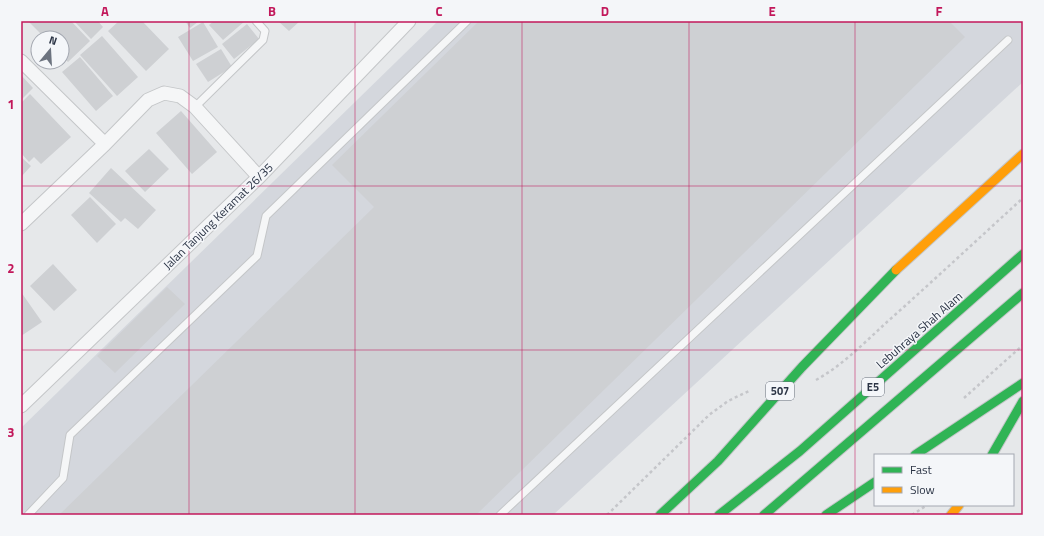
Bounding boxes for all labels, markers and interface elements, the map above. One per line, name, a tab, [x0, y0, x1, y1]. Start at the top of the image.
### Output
text: A	[101, 1, 109, 21]
text: B	[268, 1, 276, 21]
text: C	[435, 1, 443, 21]
text: D	[601, 1, 609, 21]
text: E	[768, 1, 776, 21]
text: F	[936, 1, 943, 21]
north arrow	[30, 30, 70, 70]
text: N	[47, 32, 59, 49]
text: 1	[7, 94, 15, 114]
street label: Jalan Tanjung Keramat 26/35	[159, 158, 278, 274]
text: 2	[7, 258, 15, 278]
street label: Lebuhraya Shah Alam	[872, 287, 966, 373]
road number: E5	[862, 378, 884, 396]
road number: 507	[766, 382, 794, 400]
text: 3	[7, 422, 15, 442]
legend	[874, 454, 1014, 506]
text: Fast	[910, 460, 933, 479]
text: Slow	[910, 480, 935, 499]

